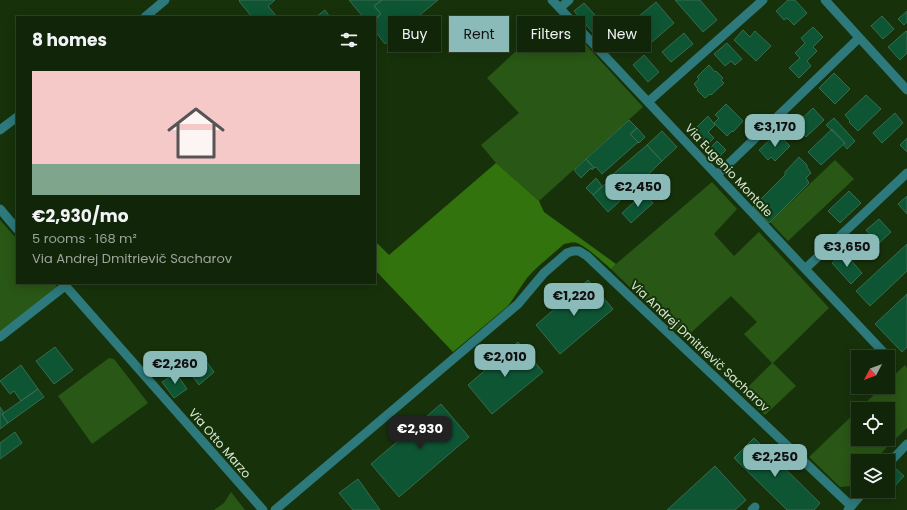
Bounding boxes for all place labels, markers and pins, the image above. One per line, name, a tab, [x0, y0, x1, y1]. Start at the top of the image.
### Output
pin: €3,170	[742, 114, 808, 148]
pin: €2,450	[605, 174, 671, 208]
pin: €3,650	[814, 234, 880, 268]
pin: €1,220	[541, 283, 607, 317]
pin: €2,010	[472, 344, 538, 378]
pin: €2,260	[142, 351, 208, 385]
pin: €2,930	[387, 416, 453, 450]
pin: €2,250	[742, 444, 808, 478]

